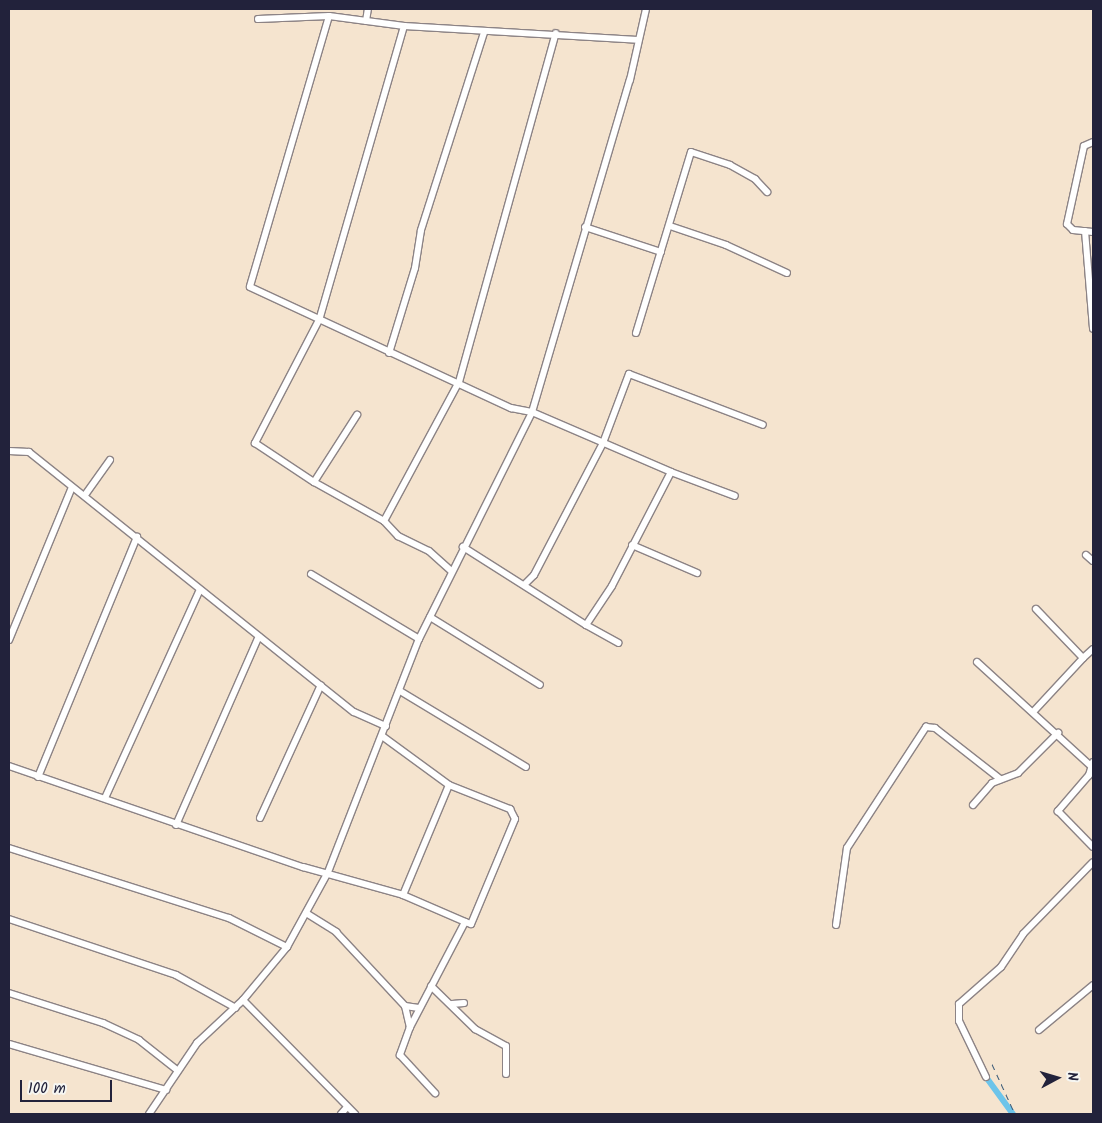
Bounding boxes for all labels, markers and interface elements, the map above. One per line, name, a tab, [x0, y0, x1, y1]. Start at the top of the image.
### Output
north arrow	[1032, 1053, 1082, 1103]
scale bar	[22, 1070, 115, 1102]
text: N	[1061, 1071, 1083, 1082]
text: 100 m	[28, 1077, 66, 1101]

